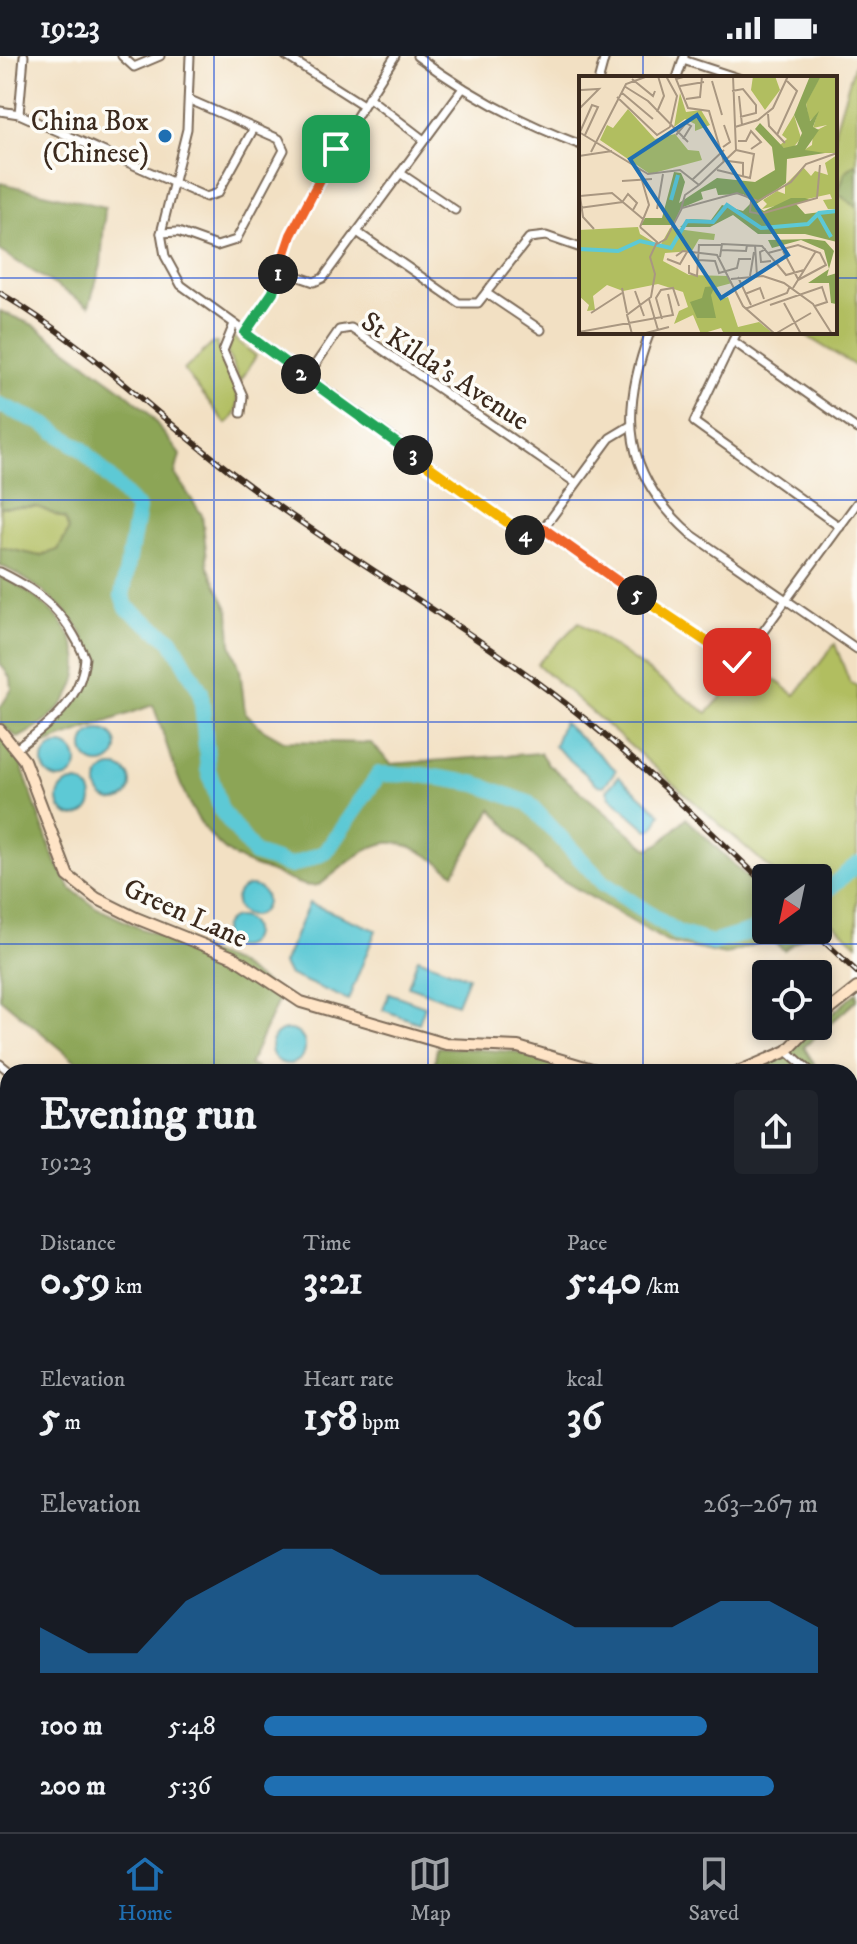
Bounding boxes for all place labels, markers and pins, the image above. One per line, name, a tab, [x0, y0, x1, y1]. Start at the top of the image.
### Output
place label: China Box (Chinese)	[31, 104, 149, 171]
pin	[302, 115, 370, 183]
marker: China Box (Chinese)	[156, 127, 174, 145]
pin: 1	[258, 254, 298, 294]
pin: 2	[281, 354, 321, 394]
pin: 3	[393, 435, 433, 475]
pin: 4	[505, 515, 545, 555]
pin: 5	[617, 575, 657, 615]
pin	[703, 628, 771, 696]

